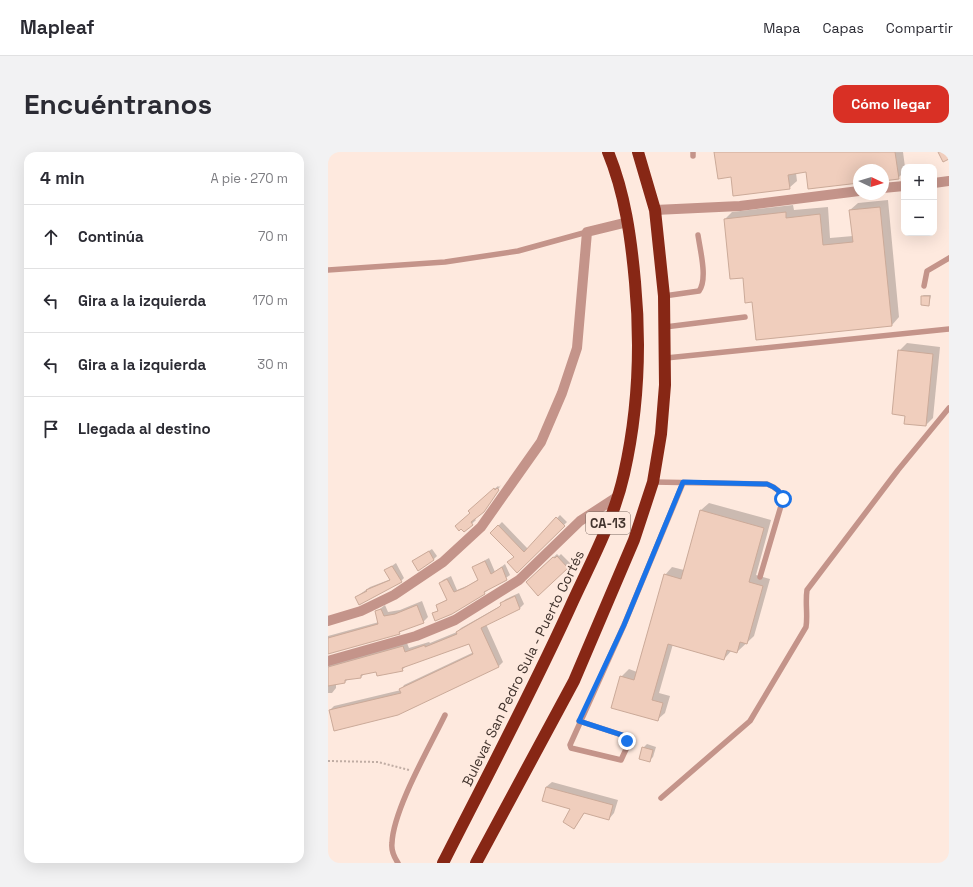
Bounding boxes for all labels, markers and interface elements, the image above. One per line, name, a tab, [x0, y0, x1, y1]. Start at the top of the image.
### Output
text: Mapleaf	[20, 15, 94, 40]
text: Mapa	[763, 19, 800, 37]
text: Capas	[822, 19, 864, 37]
text: Compartir	[886, 19, 953, 37]
button: Cómo llegar	[833, 85, 949, 123]
text: Encuéntranos	[24, 86, 212, 122]
north arrow	[853, 164, 889, 200]
map controls	[901, 164, 937, 236]
button: +	[901, 164, 937, 200]
text: 4 min	[40, 167, 85, 189]
text: A pie · 270 m	[210, 170, 288, 187]
button: −	[901, 200, 937, 236]
icon: ahead	[40, 226, 62, 248]
text: Continúa	[78, 227, 144, 246]
text: 70 m	[258, 228, 288, 245]
icon: left	[40, 290, 62, 312]
text: Gira a la izquierda	[78, 291, 206, 310]
text: 170 m	[252, 292, 288, 309]
icon: left	[40, 354, 62, 376]
text: Gira a la izquierda	[78, 355, 206, 374]
text: 30 m	[257, 356, 288, 373]
icon: arrive	[40, 418, 62, 440]
text: Llegada al destino	[78, 419, 211, 438]
route start	[774, 490, 792, 508]
road number: CA-13	[586, 512, 630, 534]
street label: Bulevar San Pedro Sula - Puerto Cortés	[458, 547, 588, 789]
route end	[618, 732, 636, 750]

